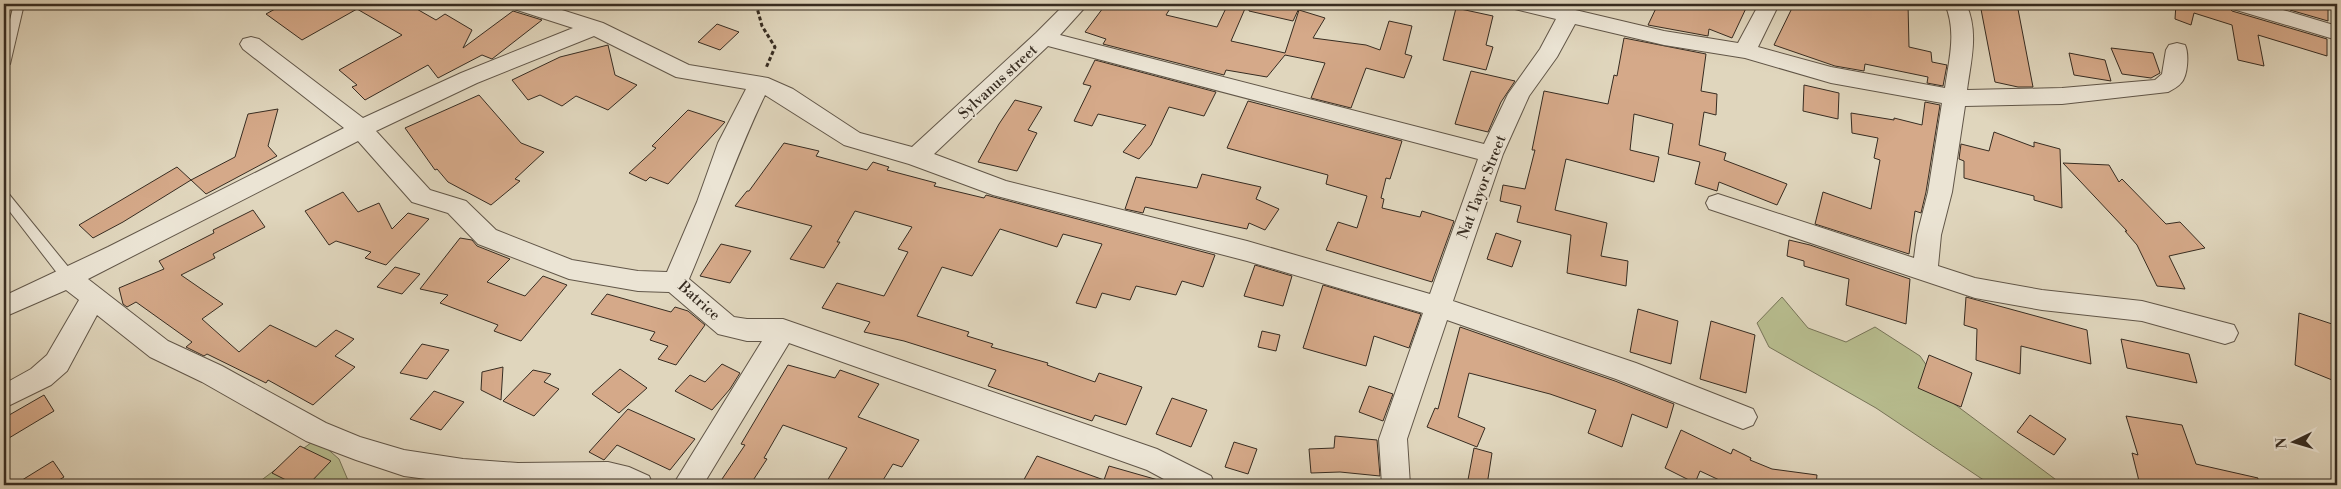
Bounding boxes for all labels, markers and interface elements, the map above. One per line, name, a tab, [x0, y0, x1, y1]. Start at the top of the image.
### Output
street label: Sylvanus street	[955, 40, 1042, 123]
street label: Nat Tayor Street	[1453, 132, 1511, 242]
street label: Batrice	[673, 276, 724, 325]
north arrow	[2268, 416, 2318, 466]
text: N	[2273, 437, 2291, 449]

